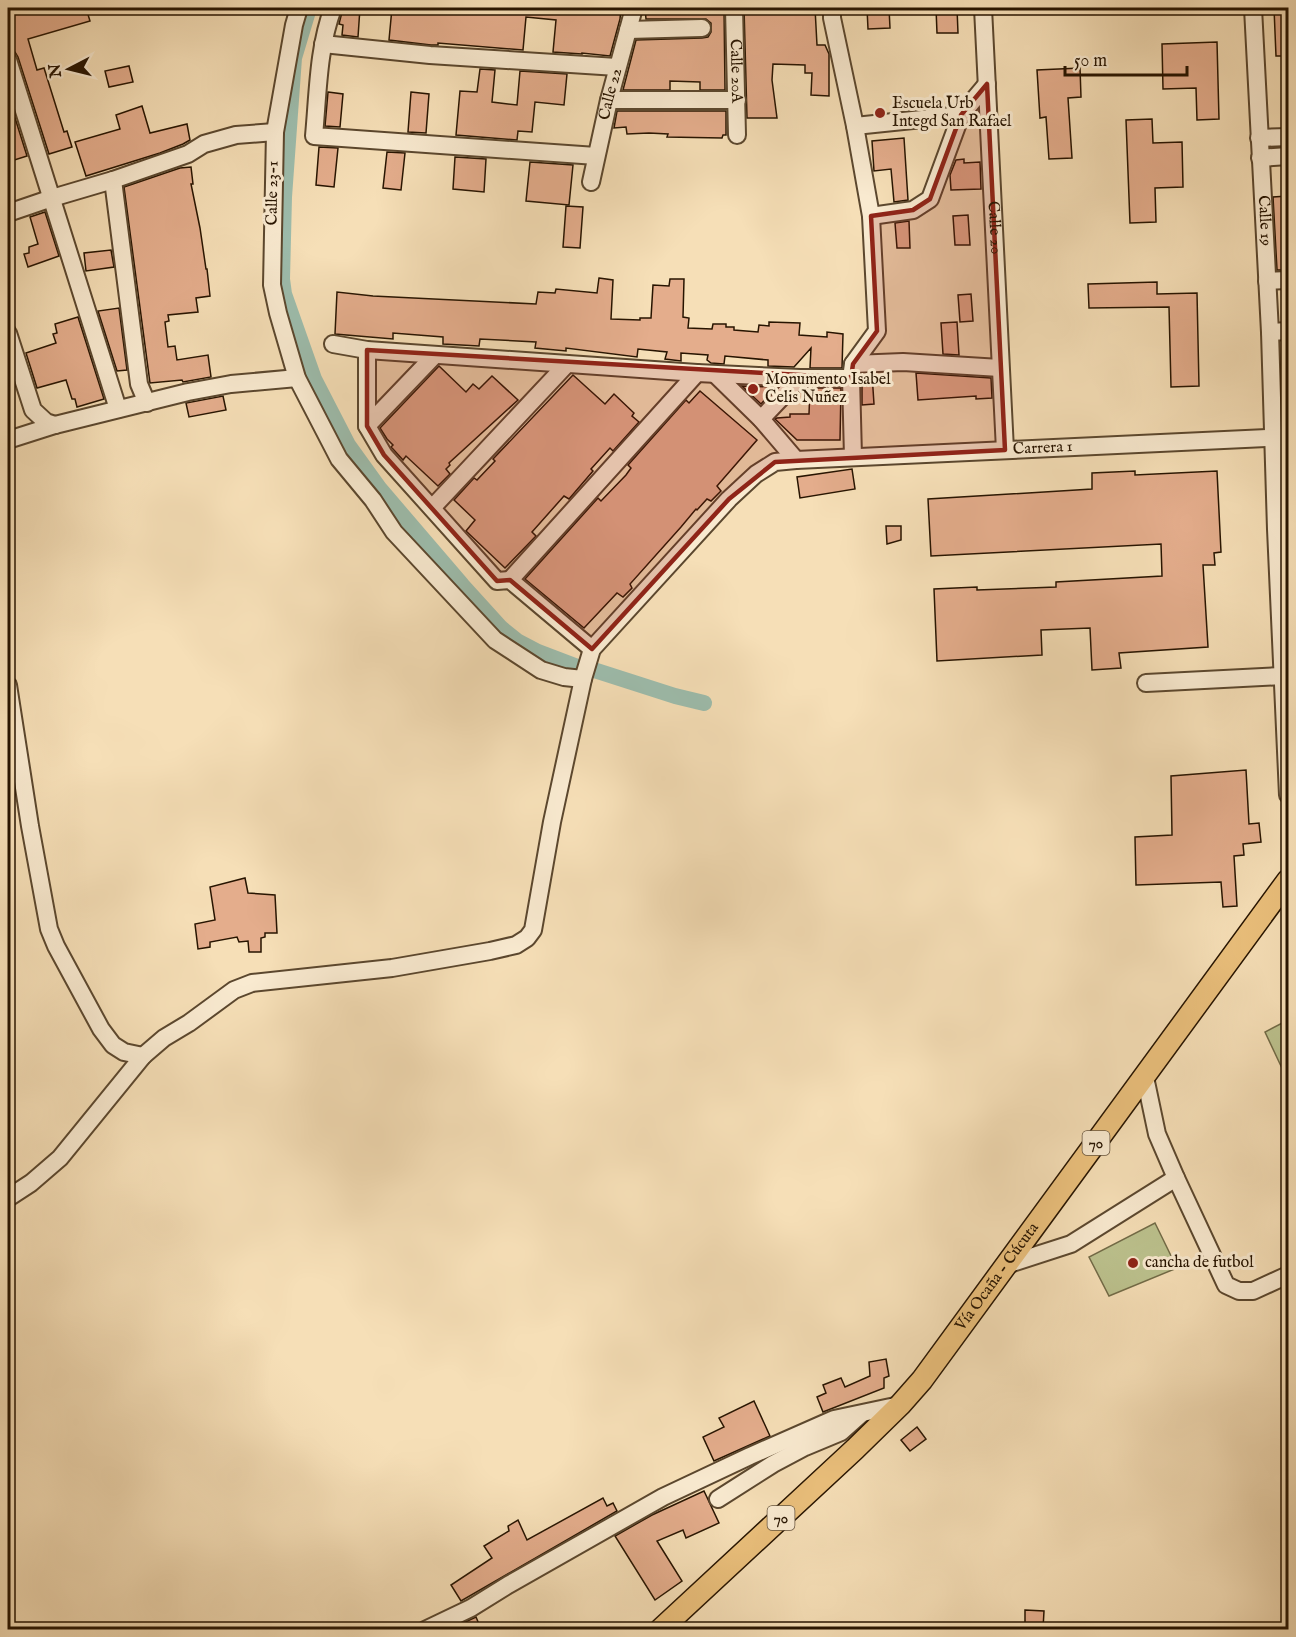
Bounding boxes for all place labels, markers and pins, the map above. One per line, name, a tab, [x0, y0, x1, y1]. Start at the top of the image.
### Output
place label: Escuela Urb Integd San Rafael	[892, 94, 1012, 132]
marker: Escuela Urb Integd San Rafael	[873, 106, 887, 120]
place label: Monumento Isabel Celis Nuñez	[765, 370, 891, 408]
marker: Monumento Isabel Celis Nuñez	[746, 382, 760, 396]
place label: cancha de futbol	[1145, 1253, 1254, 1273]
marker: cancha de futbol	[1126, 1256, 1140, 1270]

